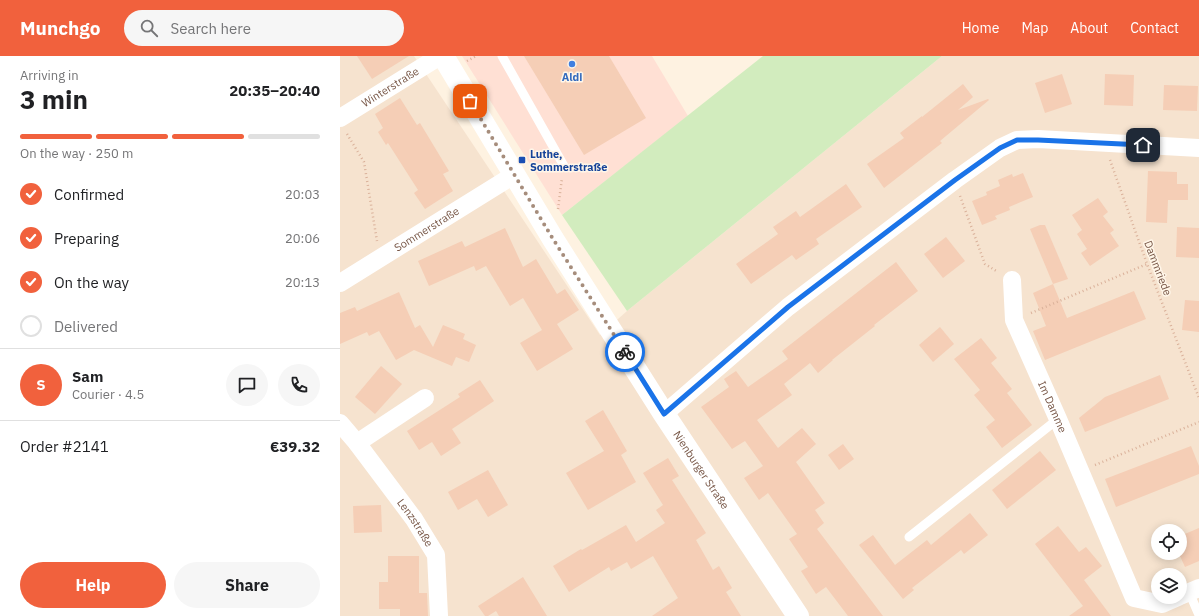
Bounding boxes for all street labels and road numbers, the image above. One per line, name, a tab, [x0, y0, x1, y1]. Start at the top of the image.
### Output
street label: Winterstraße	[359, 64, 421, 110]
street label: Sommerstraße	[392, 204, 462, 255]
street label: Dammriede	[1141, 239, 1175, 297]
street label: Im Damme	[1035, 379, 1070, 435]
street label: Nienburger Straße	[670, 428, 732, 512]
street label: Lenzstraße	[394, 496, 436, 549]

